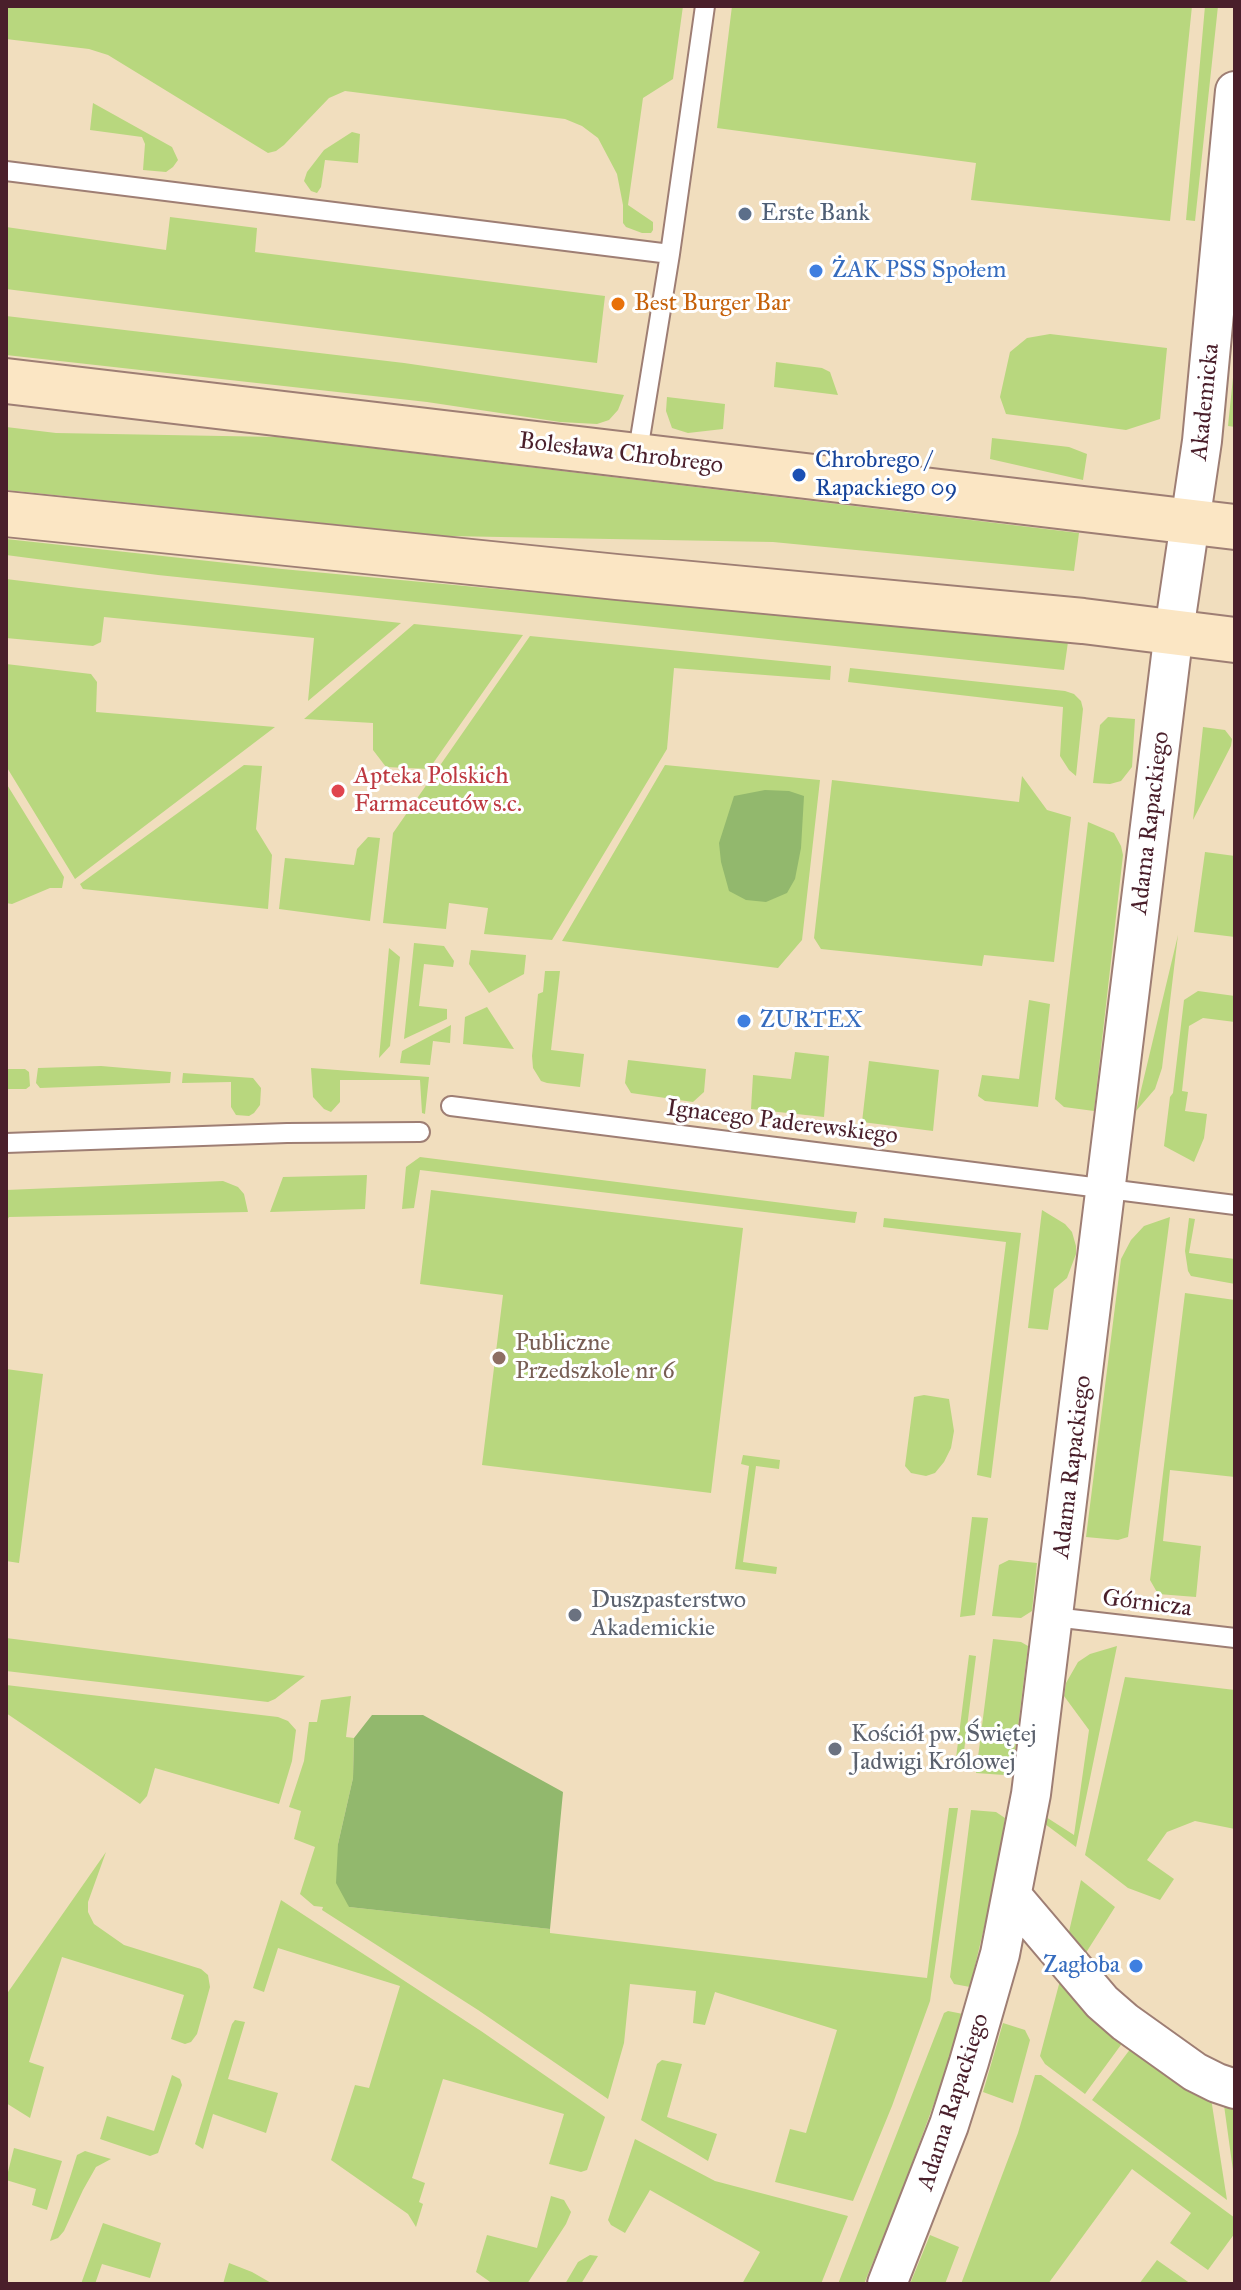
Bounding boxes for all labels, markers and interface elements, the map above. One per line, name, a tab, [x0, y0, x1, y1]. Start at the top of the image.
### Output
place label: Erste Bank	[761, 200, 870, 228]
marker: Erste Bank	[736, 205, 754, 223]
place label: ŻAK PSS Społem	[832, 257, 1006, 285]
marker: ŻAK PSS Społem	[807, 262, 825, 280]
place label: Best Burger Bar	[634, 290, 790, 318]
marker: Best Burger Bar	[609, 295, 627, 313]
street label: Akademicka	[1186, 342, 1226, 462]
street label: Bolesława Chrobrego	[517, 427, 725, 481]
place label: Chrobrego / Rapackiego 09	[815, 447, 957, 503]
marker: Chrobrego / Rapackiego 09	[790, 466, 808, 484]
street label: Adama Rapackiego	[1125, 730, 1177, 916]
place label: Apteka Polskich Farmaceutów s.c.	[354, 763, 522, 819]
marker: Apteka Polskich Farmaceutów s.c.	[329, 782, 347, 800]
place label: ZURTEX	[760, 1007, 863, 1035]
marker: ZURTEX	[735, 1012, 753, 1030]
street label: Ignacego Paderewskiego	[665, 1095, 899, 1151]
place label: Publiczne Przedszkole nr 6	[515, 1330, 675, 1386]
marker: Publiczne Przedszkole nr 6	[490, 1349, 508, 1367]
street label: Adama Rapackiego	[1047, 1374, 1099, 1560]
street label: Górnicza	[1101, 1584, 1193, 1624]
place label: Duszpasterstwo Akademickie	[591, 1587, 746, 1643]
marker: Duszpasterstwo Akademickie	[566, 1606, 584, 1624]
place label: Kościół pw. Świętej Jadwigi Królowej	[851, 1721, 1037, 1777]
marker: Kościół pw. Świętej Jadwigi Królowej	[826, 1740, 844, 1758]
place label: Zagłoba	[1043, 1952, 1120, 1980]
marker: Zagłoba	[1127, 1957, 1145, 1975]
street label: Adama Rapackiego	[912, 2010, 996, 2194]

